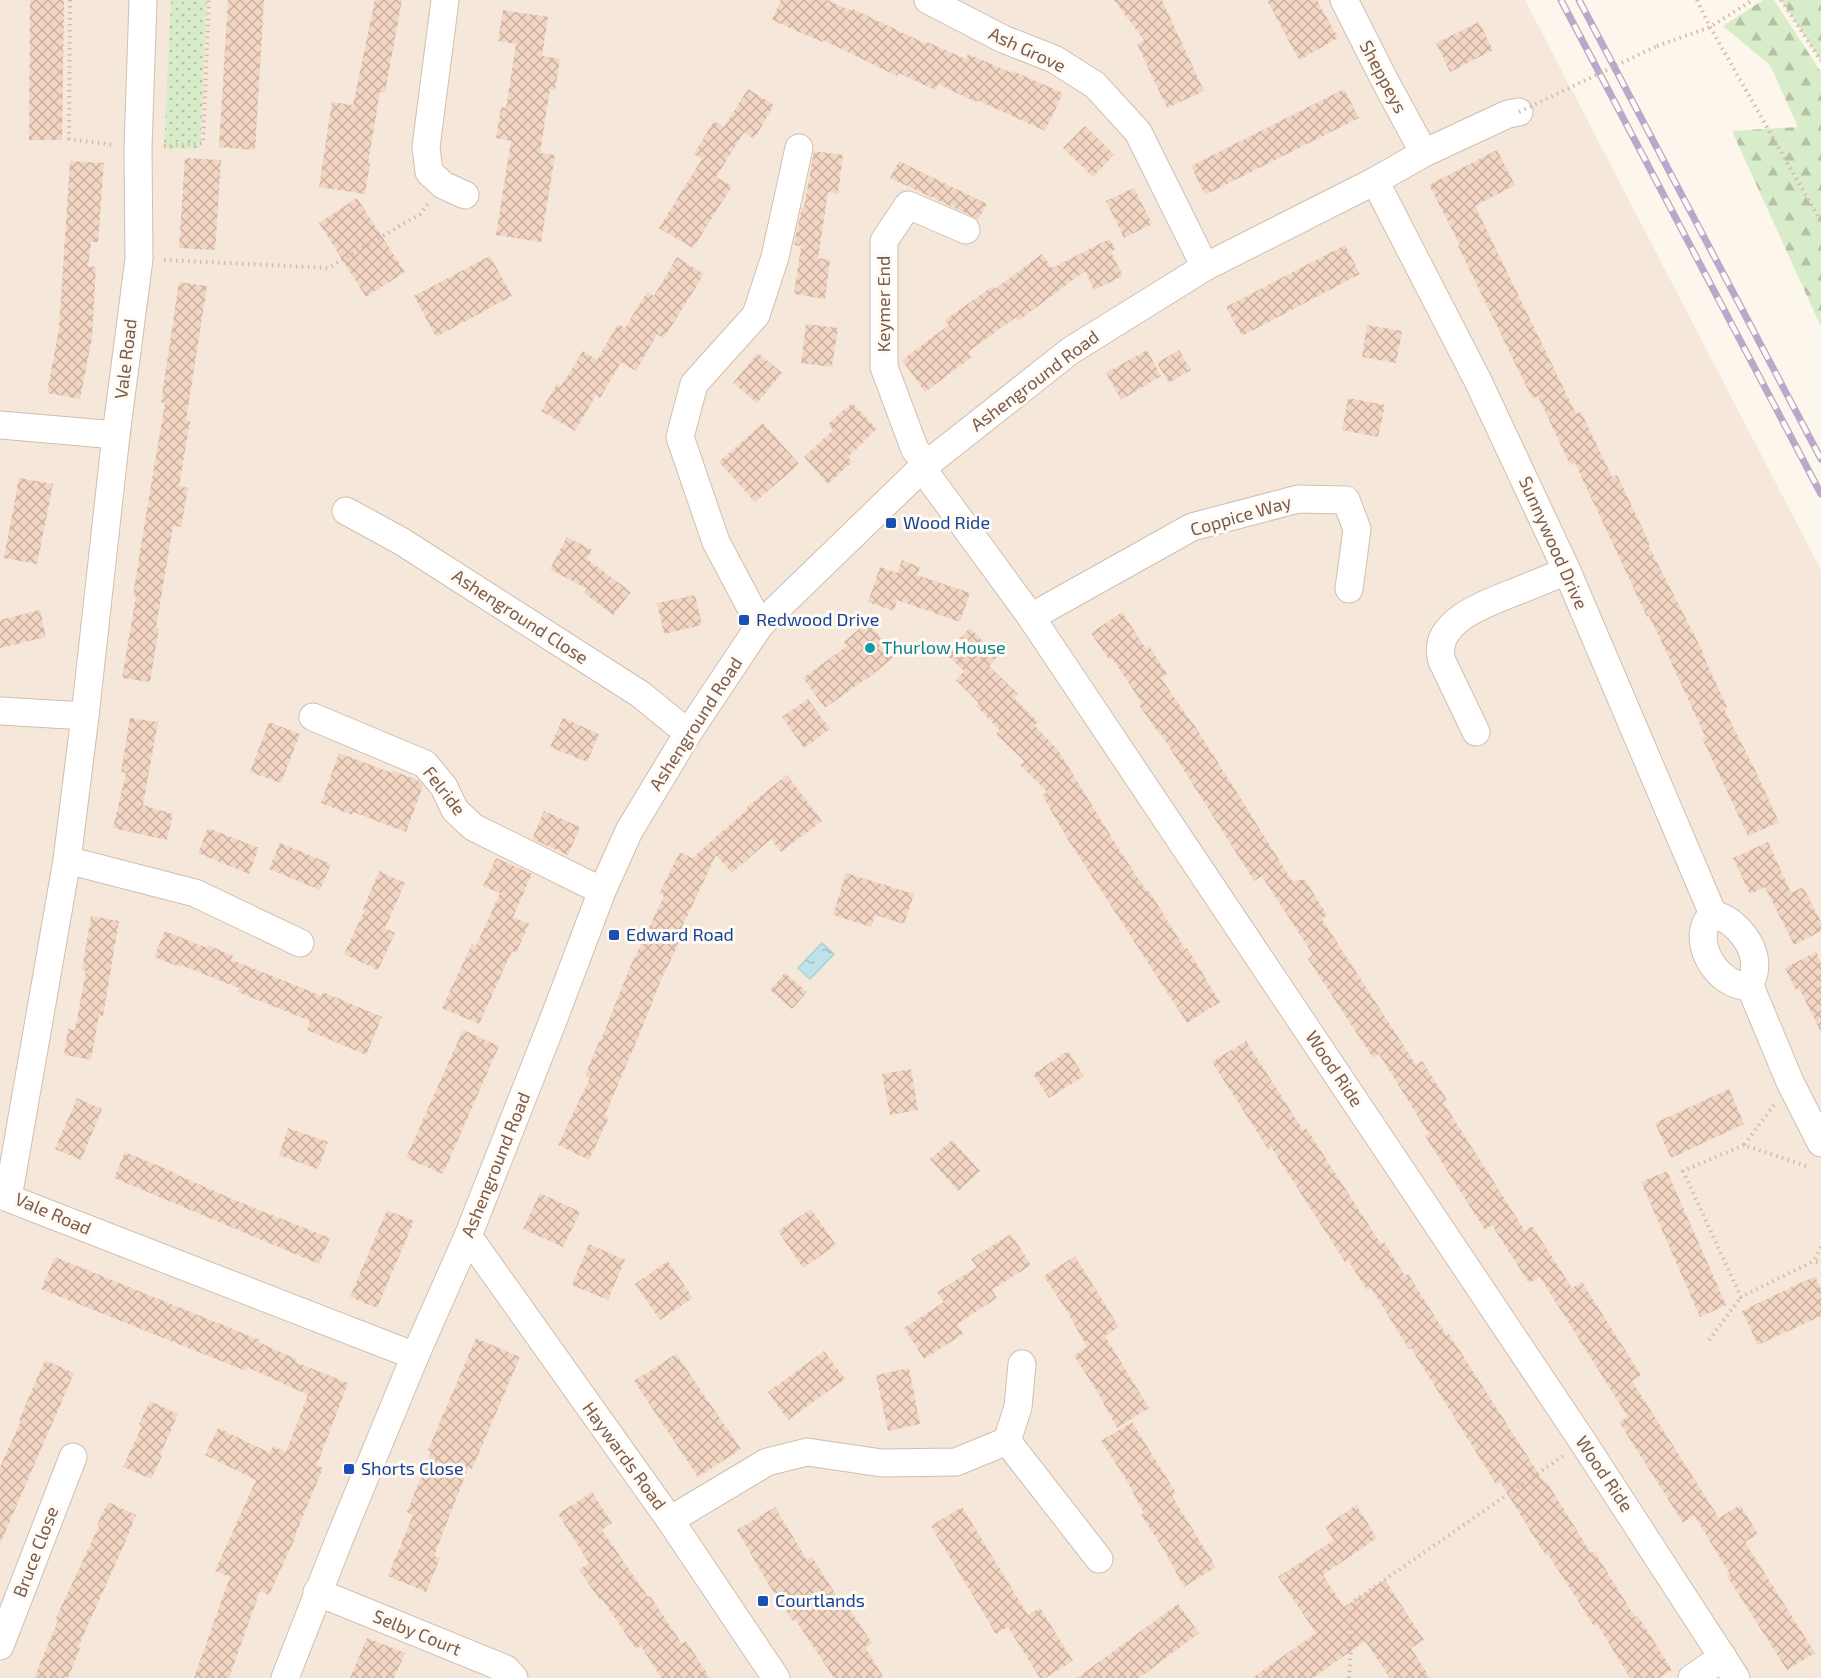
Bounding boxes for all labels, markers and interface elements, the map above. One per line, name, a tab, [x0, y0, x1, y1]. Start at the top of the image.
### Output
street label: Ash Grove	[985, 22, 1069, 76]
street label: Sheppeys	[1356, 36, 1412, 117]
street label: Keymer End	[872, 256, 894, 352]
street label: Vale Road	[109, 317, 141, 400]
street label: Ashenground Road	[966, 325, 1103, 436]
street label: Sunnywood Drive	[1515, 473, 1593, 612]
street label: Coppice Way	[1188, 490, 1294, 540]
place label: Wood Ride	[903, 511, 990, 533]
marker: Wood Ride	[884, 516, 898, 530]
street label: Ashenground Close	[448, 564, 593, 668]
place label: Redwood Drive	[756, 608, 879, 630]
marker: Redwood Drive	[737, 613, 751, 627]
place label: Thurlow House	[882, 636, 1006, 658]
marker: Thurlow House	[863, 641, 877, 655]
street label: Ashenground Road	[644, 653, 747, 794]
street label: Felride	[419, 762, 471, 819]
place label: Edward Road	[626, 923, 734, 945]
marker: Edward Road	[607, 928, 621, 942]
street label: Wood Ride	[1301, 1026, 1368, 1111]
street label: Ashenground Road	[456, 1089, 534, 1240]
street label: Vale Road	[12, 1187, 95, 1239]
street label: Haywards Road	[578, 1397, 671, 1514]
street label: Wood Ride	[1571, 1431, 1638, 1516]
place label: Shorts Close	[361, 1457, 464, 1479]
marker: Shorts Close	[342, 1462, 356, 1476]
street label: Bruce Close	[8, 1503, 62, 1600]
place label: Courtlands	[775, 1589, 865, 1611]
marker: Courtlands	[756, 1594, 770, 1608]
street label: Selby Court	[370, 1604, 465, 1660]

